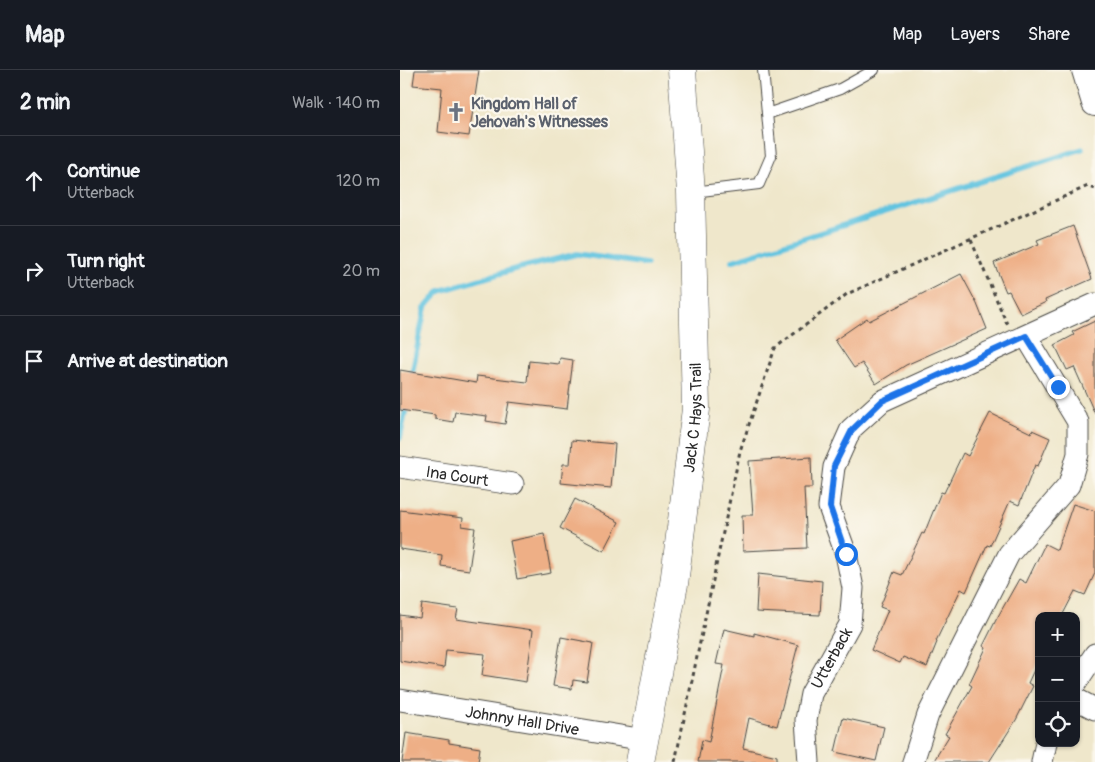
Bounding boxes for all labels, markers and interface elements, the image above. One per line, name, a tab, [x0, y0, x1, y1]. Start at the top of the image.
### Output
text: Map	[25, 20, 65, 49]
text: Map	[893, 23, 922, 46]
text: Layers	[950, 23, 1000, 46]
text: Share	[1028, 23, 1070, 46]
text: 2 min	[20, 89, 70, 116]
text: Walk · 140 m	[292, 93, 380, 113]
place label: Kingdom Hall of Jehovah's Witnesses	[471, 94, 609, 132]
church icon: Kingdom Hall of Jehovah's Witnesses	[445, 101, 467, 123]
text: Continue	[67, 159, 140, 183]
icon: ahead	[20, 167, 48, 195]
text: 120 m	[336, 171, 380, 191]
text: Utterback	[67, 183, 134, 203]
text: Turn right	[67, 249, 145, 273]
icon: right	[20, 257, 48, 285]
text: 20 m	[342, 261, 380, 281]
text: Utterback	[67, 273, 134, 293]
icon: arrive	[20, 347, 48, 375]
text: Arrive at destination	[67, 349, 228, 373]
street label: Jack C Hays Trail	[679, 362, 707, 474]
route end	[1047, 376, 1070, 399]
street label: Ina Court	[424, 462, 490, 491]
route start	[835, 543, 858, 566]
map controls	[1035, 612, 1080, 747]
button: +	[1035, 612, 1080, 657]
street label: Utterback	[807, 624, 857, 693]
button: −	[1035, 657, 1080, 702]
street label: Johnny Hall Drive	[464, 702, 581, 740]
button: locate	[1035, 702, 1080, 747]

